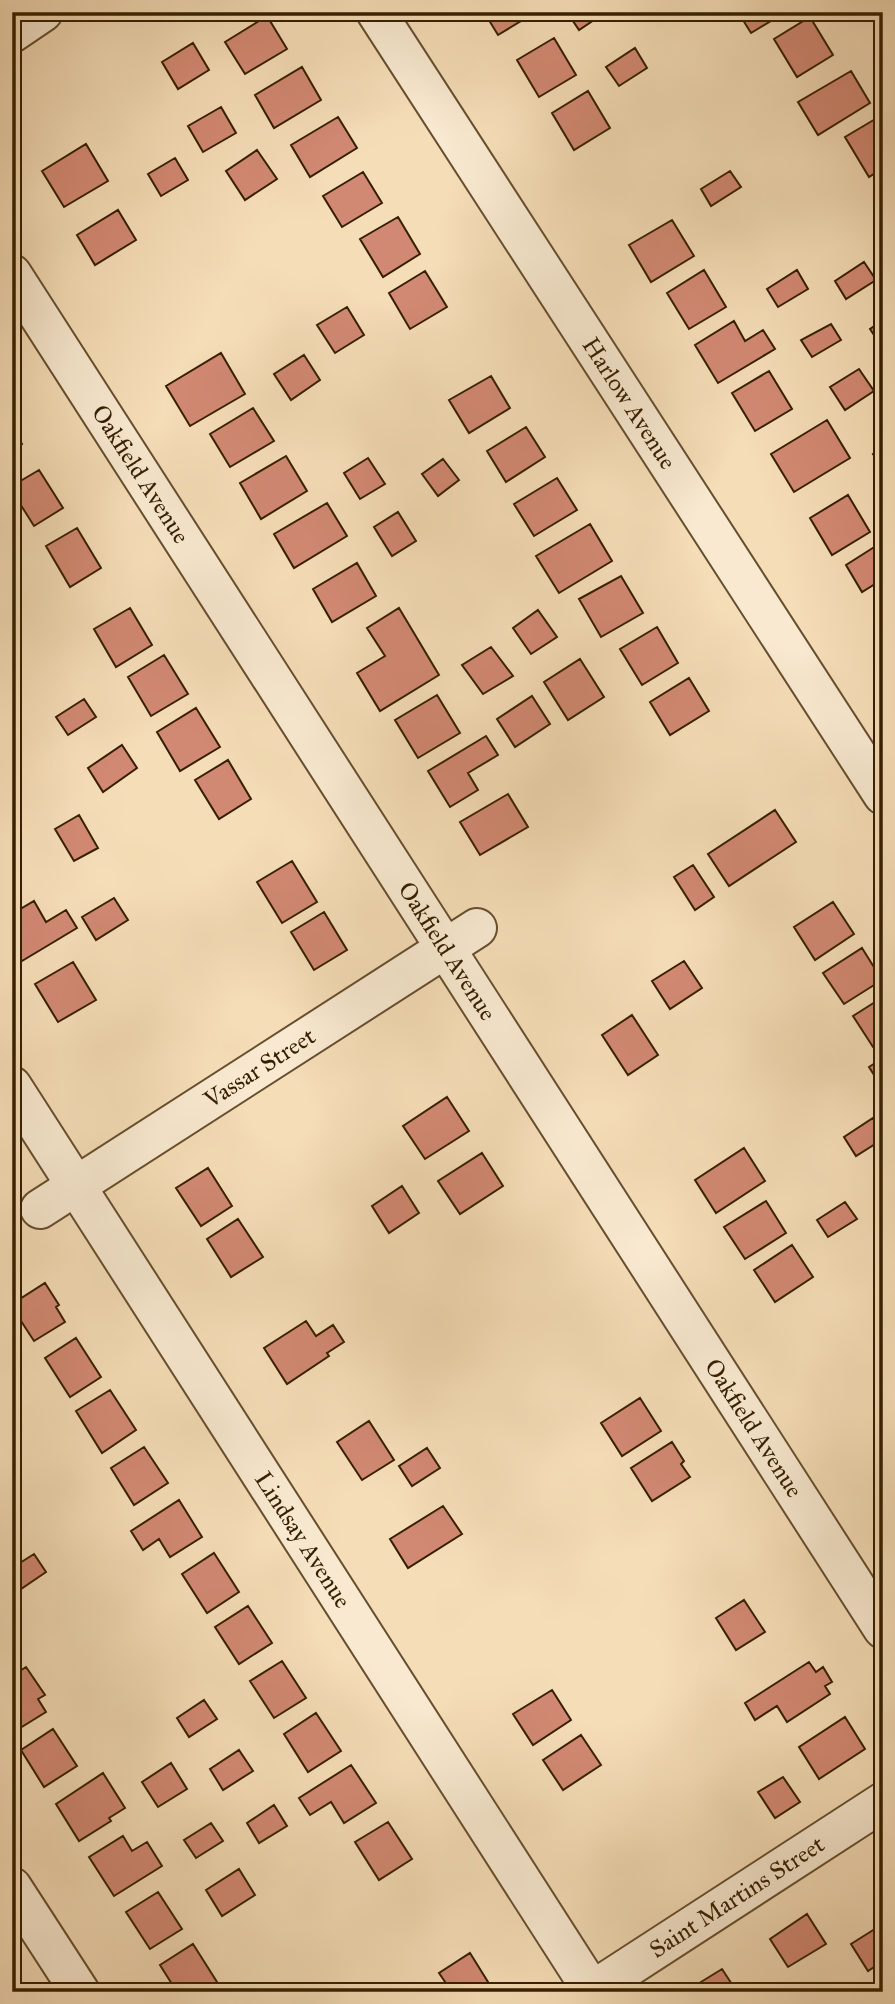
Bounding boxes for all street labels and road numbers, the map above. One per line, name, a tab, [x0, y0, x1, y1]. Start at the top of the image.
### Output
street label: Harlow Avenue	[576, 331, 683, 475]
street label: Oakfield Avenue	[85, 399, 196, 549]
street label: Oakfield Avenue	[392, 876, 503, 1026]
street label: Vassar Street	[197, 1021, 321, 1115]
street label: Oakfield Avenue	[698, 1353, 810, 1503]
street label: Lindsay Avenue	[248, 1466, 358, 1614]
street label: Saint Martins Street	[644, 1829, 830, 1965]

